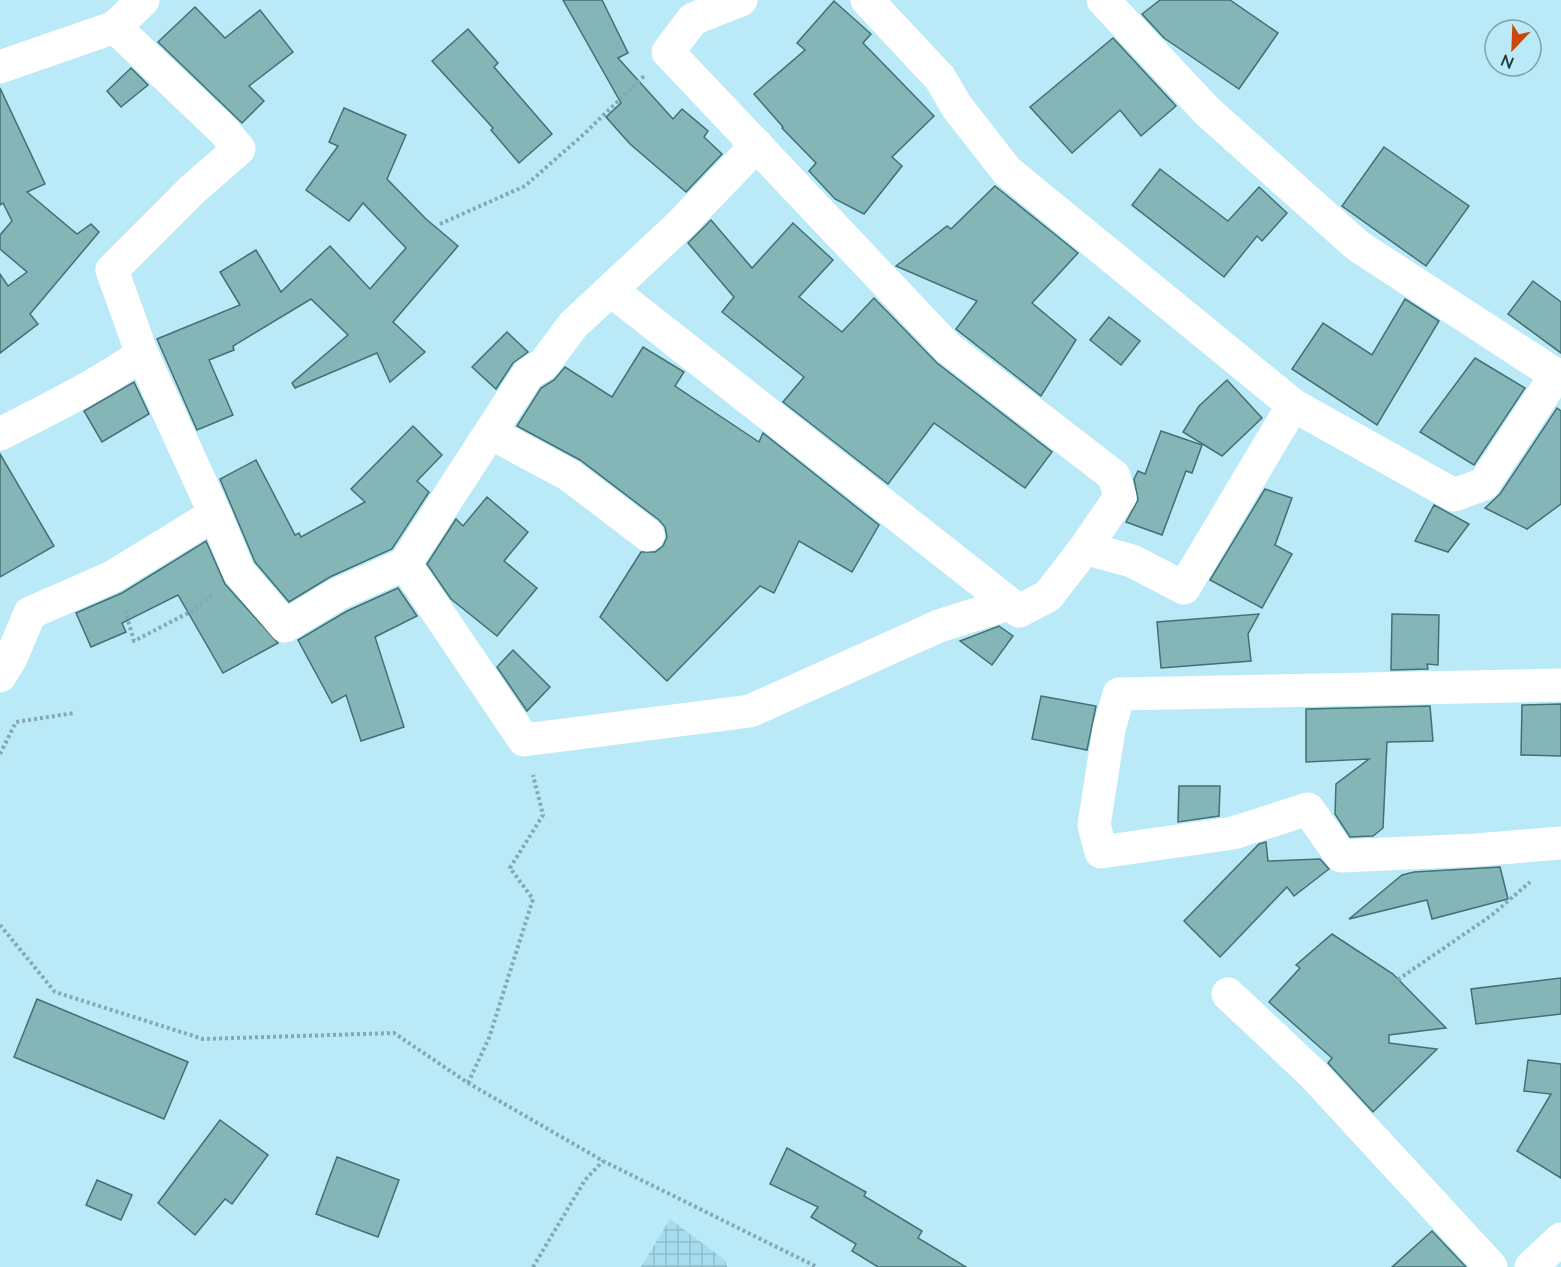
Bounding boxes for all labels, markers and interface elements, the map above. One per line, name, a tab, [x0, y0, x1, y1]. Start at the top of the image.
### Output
north arrow	[1483, 18, 1543, 78]
text: N	[1498, 51, 1516, 73]

